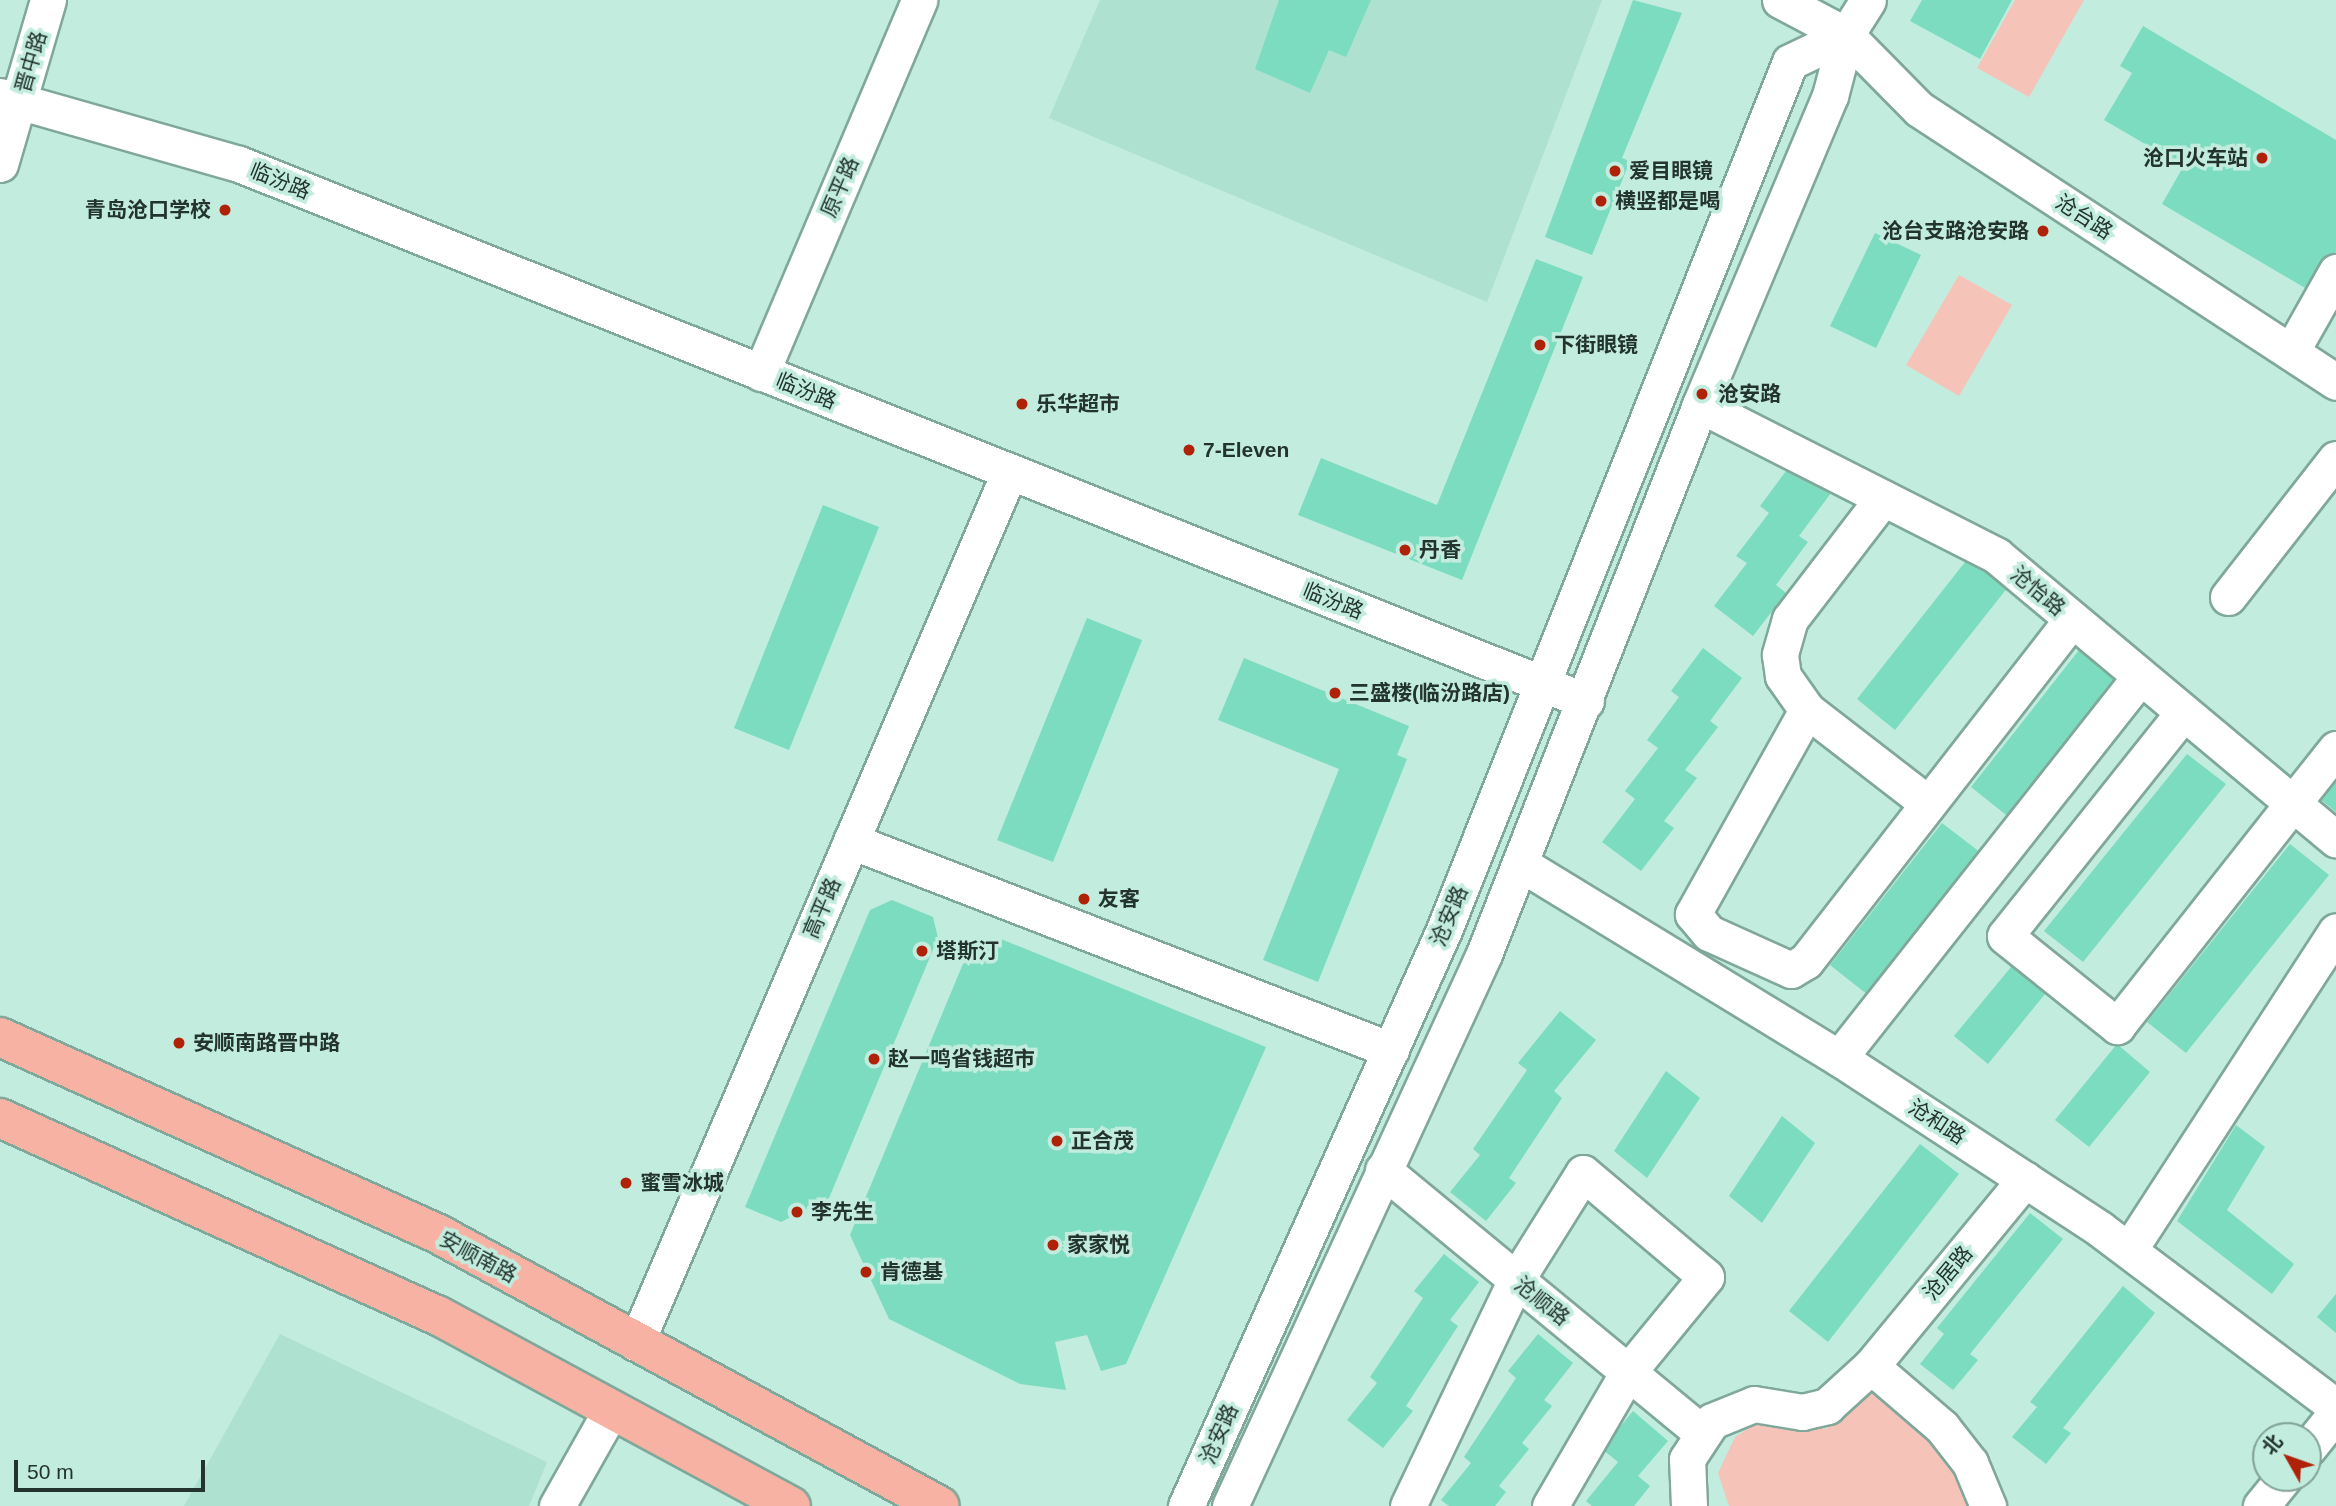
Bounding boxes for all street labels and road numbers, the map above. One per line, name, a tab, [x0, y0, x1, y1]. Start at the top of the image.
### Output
street label: 晋中路	[10, 28, 52, 96]
street label: 原平路	[816, 153, 864, 221]
street label: 临汾路	[246, 158, 314, 204]
street label: 沧台路	[2051, 189, 2117, 245]
street label: 临汾路	[772, 368, 840, 414]
street label: 沧怡路	[2006, 561, 2070, 621]
street label: 临汾路	[1299, 578, 1367, 624]
street label: 高平路	[798, 874, 846, 942]
street label: 沧安路	[1425, 882, 1473, 950]
street label: 沧和路	[1904, 1094, 1970, 1150]
street label: 安顺南路	[435, 1226, 521, 1288]
street label: 沧居路	[1918, 1241, 1978, 1305]
street label: 沧顺路	[1510, 1271, 1574, 1331]
street label: 沧安路	[1195, 1400, 1243, 1468]

